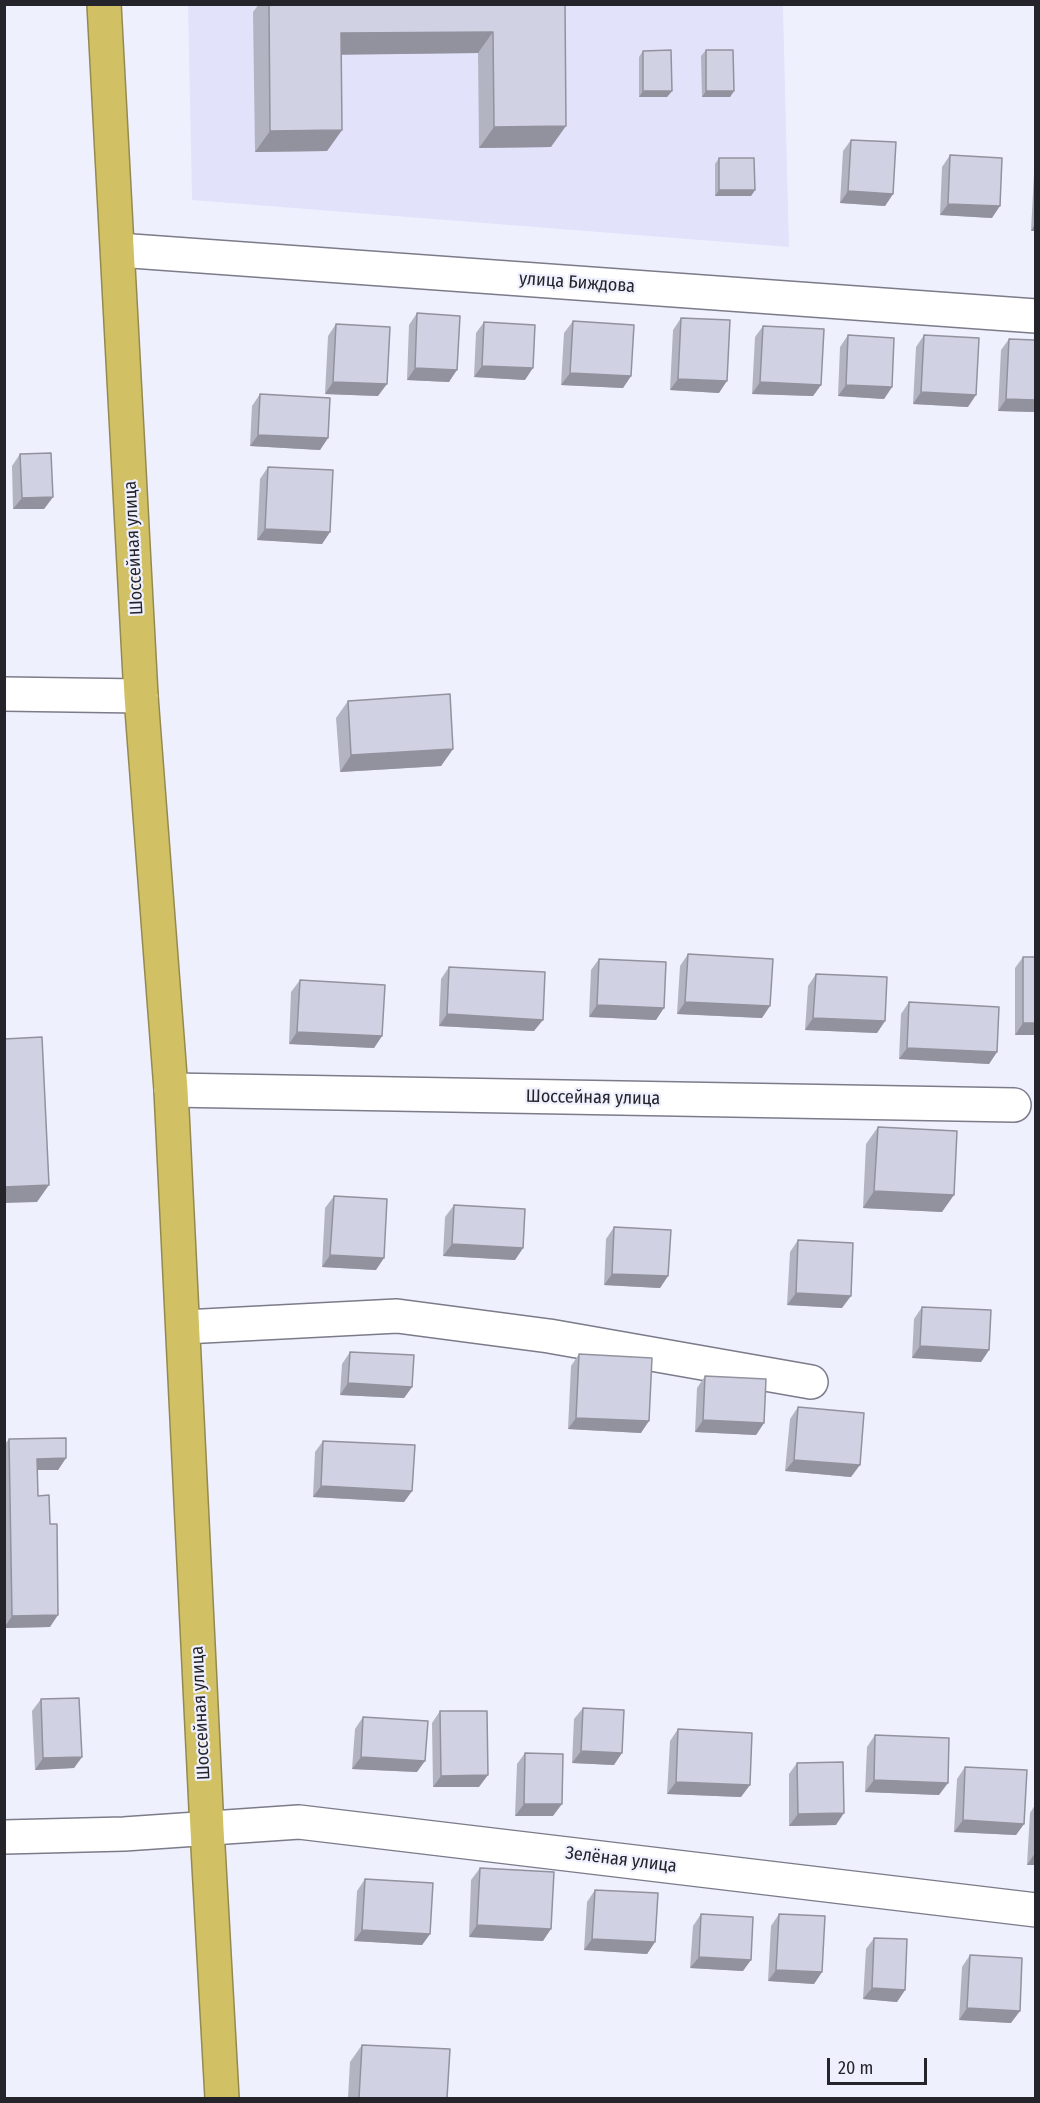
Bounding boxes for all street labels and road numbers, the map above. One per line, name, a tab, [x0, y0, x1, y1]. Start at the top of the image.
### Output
street label: улица Биждова	[518, 268, 636, 298]
street label: Шоссейная улица	[120, 480, 148, 616]
street label: Шоссейная улица	[526, 1086, 660, 1110]
street label: Шоссейная улица	[187, 1645, 215, 1781]
street label: Зелёная улица	[564, 1842, 678, 1878]

